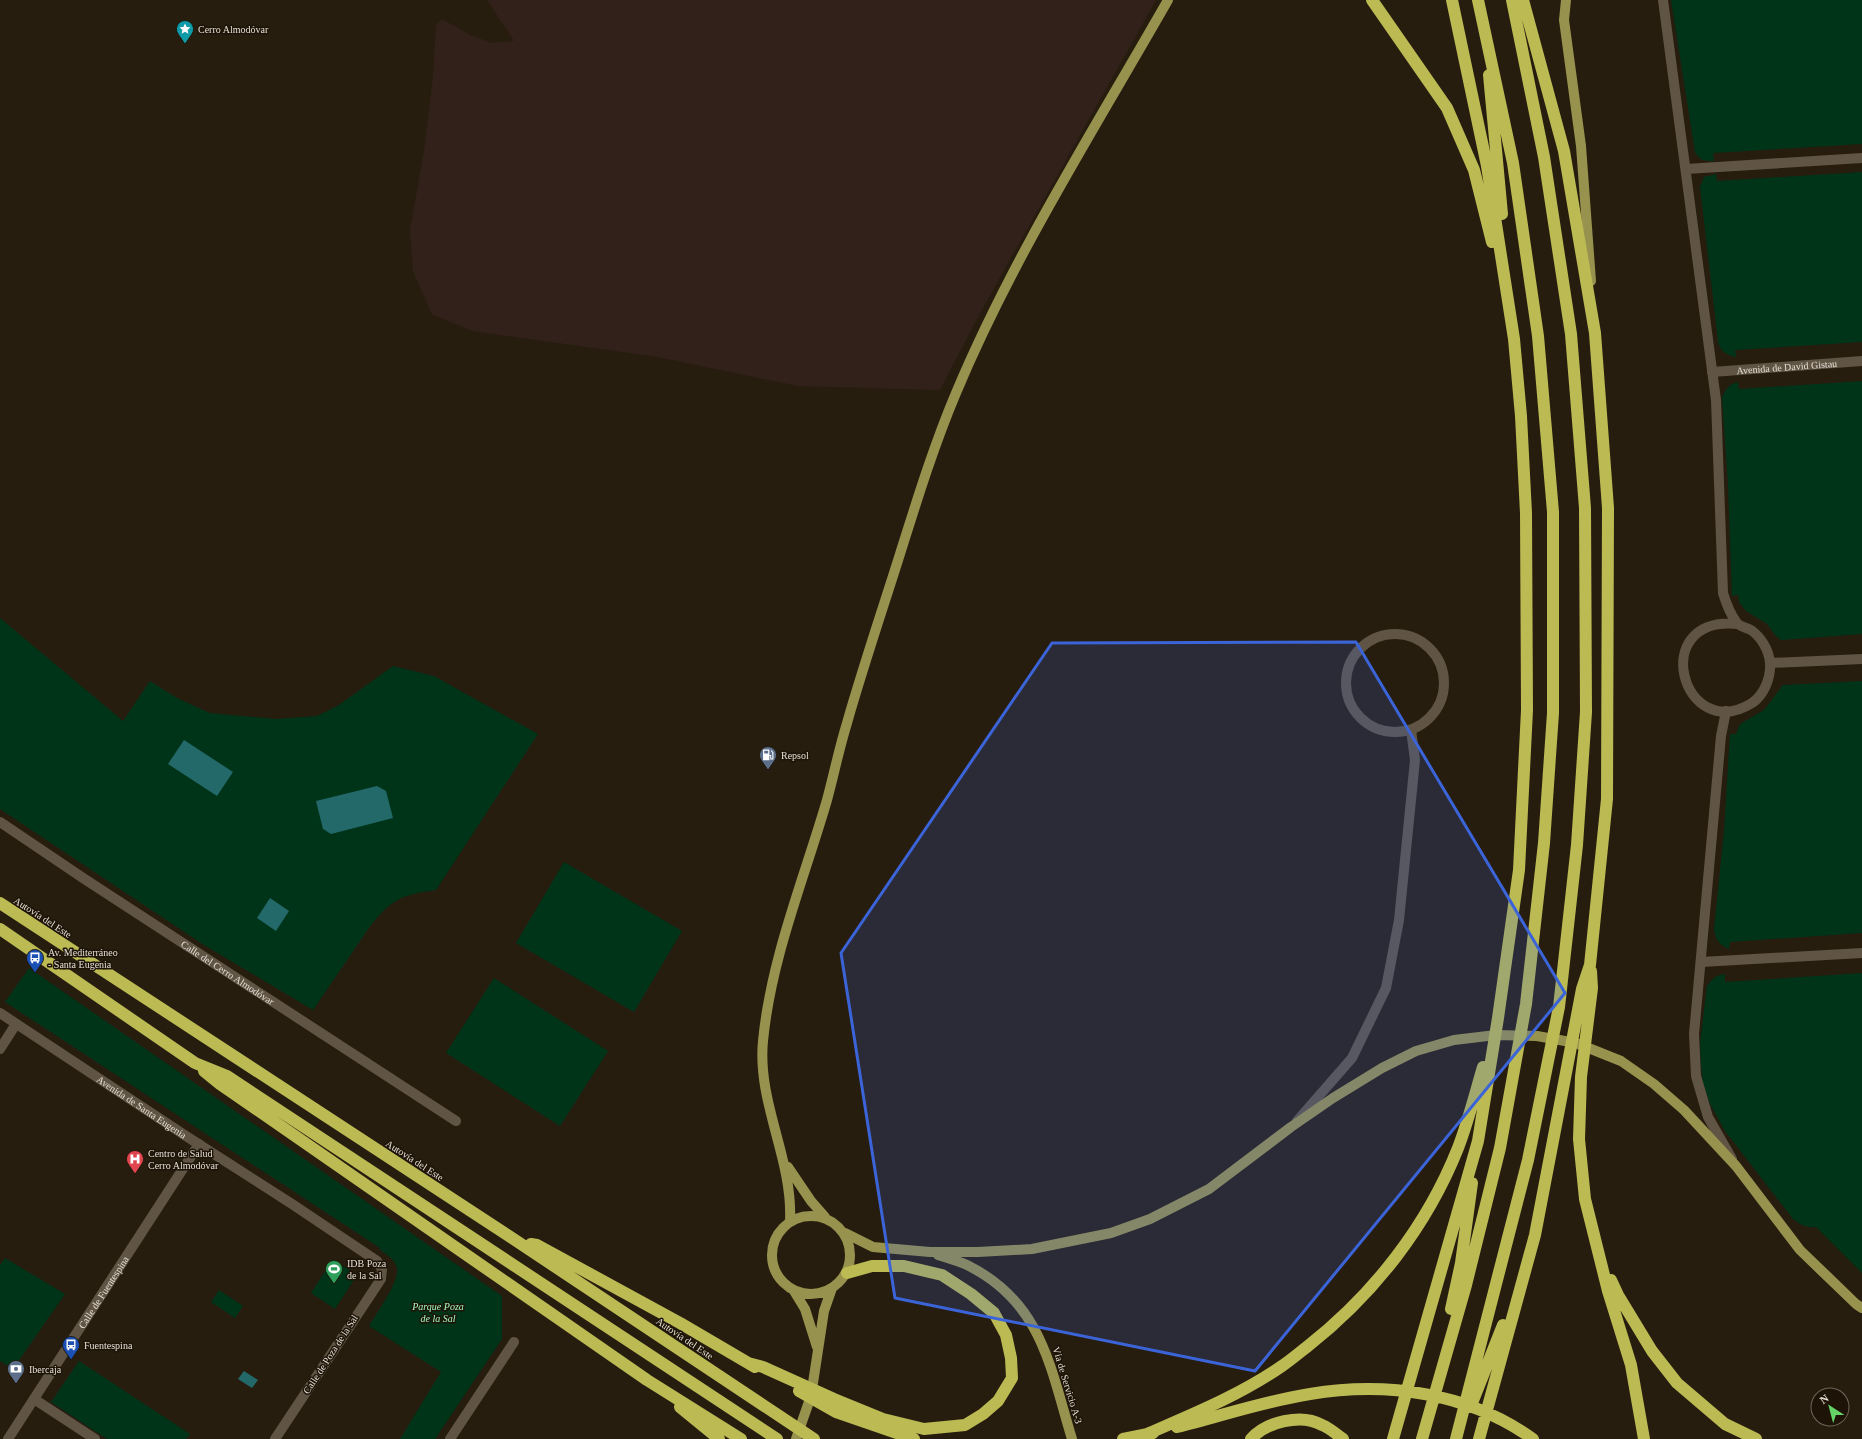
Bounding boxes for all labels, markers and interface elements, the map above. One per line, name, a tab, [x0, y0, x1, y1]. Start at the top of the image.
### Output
place icon: Cerro Almodóvar	[175, 19, 195, 44]
place label: Cerro Almodóvar	[198, 24, 269, 35]
street label: Avenida de David Gistau	[1736, 358, 1837, 376]
fuel station icon: Repsol	[758, 745, 778, 770]
place label: Repsol	[781, 750, 809, 761]
street label: Autovía del Este	[12, 895, 74, 940]
street label: Calle del Cerro Almodóvar	[179, 938, 277, 1007]
place label: Av. Mediterráneo - Santa Eugenia	[48, 947, 118, 970]
bus stop icon: Av. Mediterráneo - Santa Eugenia	[25, 948, 45, 973]
street label: Avenida de Santa Eugenia	[95, 1074, 189, 1141]
street label: Autovía del Este	[384, 1138, 446, 1183]
place label: Centro de Salud Cerro Almodóvar	[148, 1148, 219, 1171]
hospital icon: Centro de Salud Cerro Almodóvar	[125, 1149, 145, 1174]
street label: Calle de Fuentespina	[76, 1254, 131, 1331]
place label: IDB Poza de la Sal	[347, 1258, 387, 1281]
sports icon: IDB Poza de la Sal	[324, 1259, 344, 1284]
park label: Parque Poza de la Sal	[411, 1301, 464, 1324]
street label: Calle de Poza de la Sal	[301, 1313, 360, 1396]
street label: Autovía del Este	[654, 1315, 716, 1362]
bus stop icon: Fuentespina	[61, 1335, 81, 1360]
place label: Fuentespina	[84, 1340, 133, 1351]
street label: Vía de Servicio A-3	[1051, 1345, 1084, 1425]
bank icon: Ibercaja	[6, 1359, 26, 1384]
place label: Ibercaja	[29, 1364, 62, 1375]
north arrow	[1810, 1387, 1850, 1427]
text: N	[1817, 1392, 1831, 1406]

